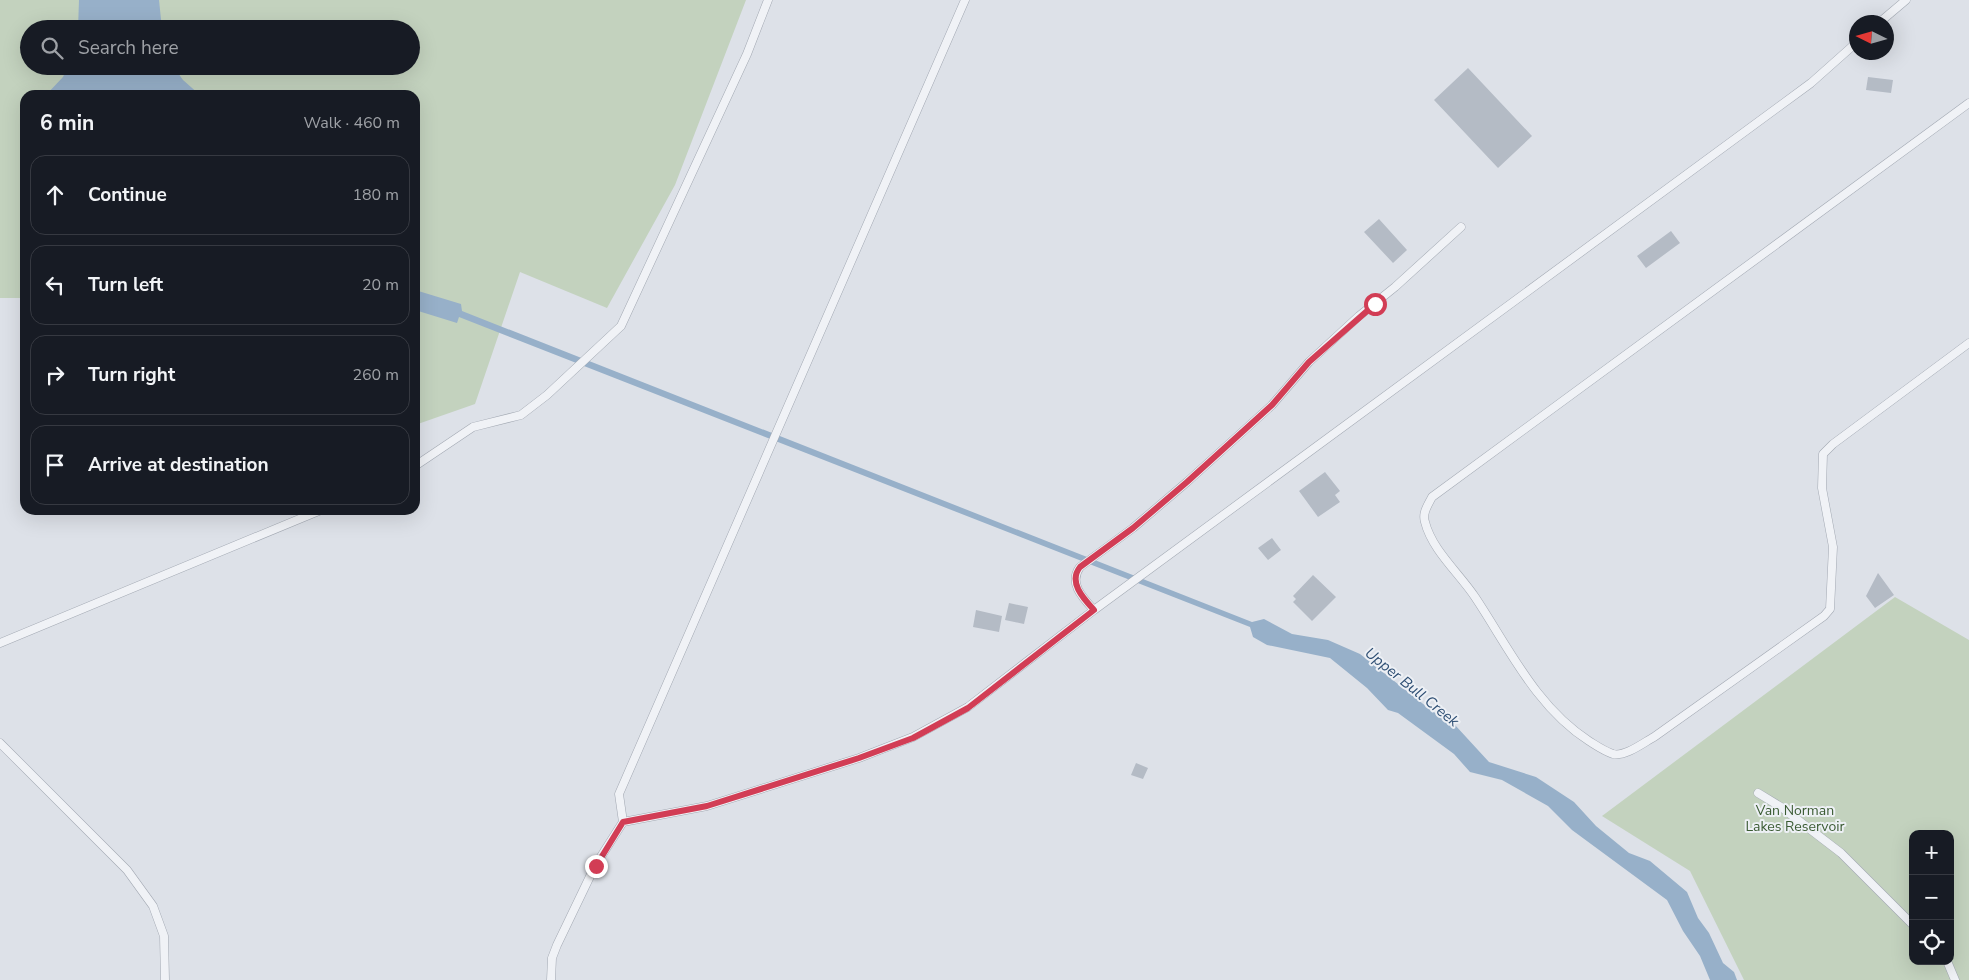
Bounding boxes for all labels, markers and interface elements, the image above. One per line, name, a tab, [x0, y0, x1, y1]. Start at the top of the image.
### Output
north arrow	[1849, 15, 1894, 60]
search box	[20, 20, 420, 75]
icon: search	[38, 34, 66, 62]
text: Search here	[78, 35, 179, 61]
text: 6 min	[40, 109, 94, 137]
text: Walk · 460 m	[304, 112, 400, 134]
icon: ahead	[41, 181, 69, 209]
text: Continue	[88, 182, 167, 208]
text: 180 m	[352, 184, 399, 206]
icon: left	[41, 271, 69, 299]
text: Turn left	[88, 272, 163, 298]
text: 20 m	[362, 274, 399, 296]
route start	[1364, 293, 1387, 316]
icon: right	[41, 361, 69, 389]
text: Turn right	[88, 362, 175, 388]
text: 260 m	[352, 364, 399, 386]
icon: arrive	[41, 451, 69, 479]
text: Arrive at destination	[88, 452, 269, 478]
water label: Upper Bull Creek	[1361, 643, 1464, 731]
park label: Van Norman Lakes Reservoir	[1745, 801, 1845, 836]
map controls	[1909, 830, 1954, 965]
button: +	[1909, 830, 1954, 875]
route end	[585, 855, 608, 878]
button: −	[1909, 875, 1954, 920]
button: locate	[1909, 920, 1954, 965]

